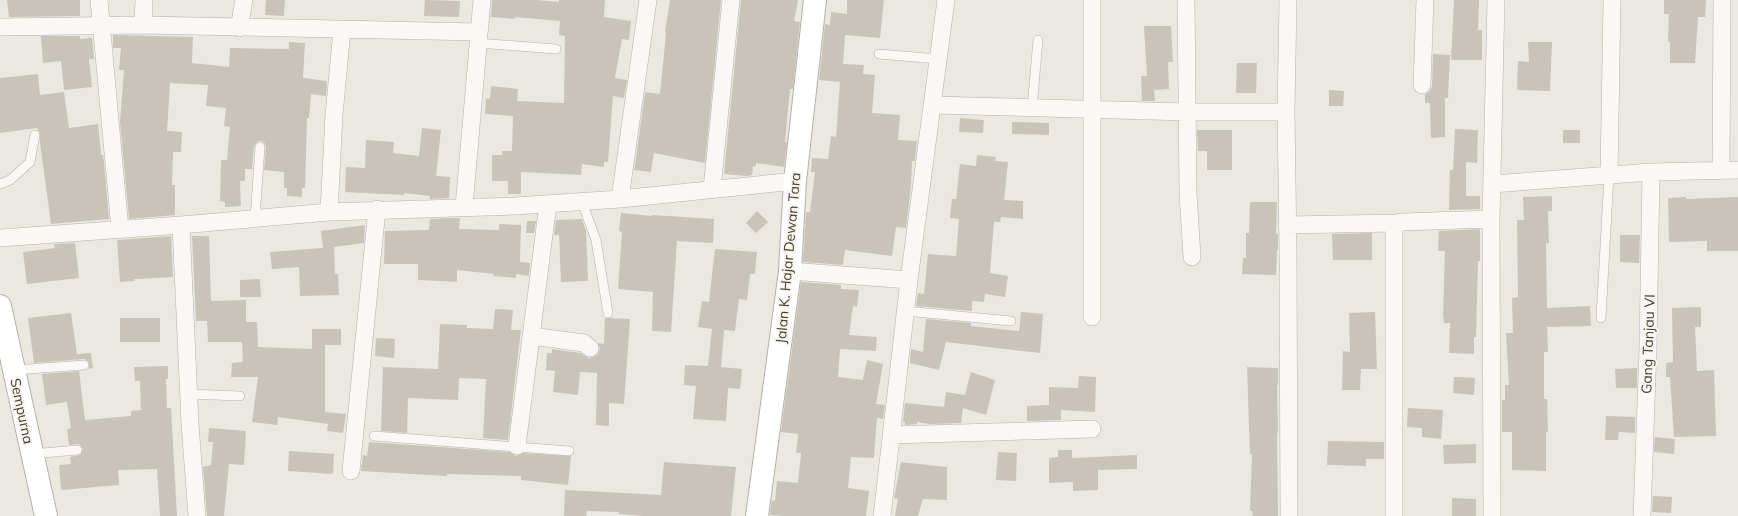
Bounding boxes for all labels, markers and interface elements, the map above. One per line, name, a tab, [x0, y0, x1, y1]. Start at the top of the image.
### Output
street label: Jalan K. Hajar Dewan Tara	[772, 172, 804, 344]
street label: Gang Tanjau VI	[1637, 294, 1659, 394]
street label: Sempurna	[6, 376, 38, 446]

